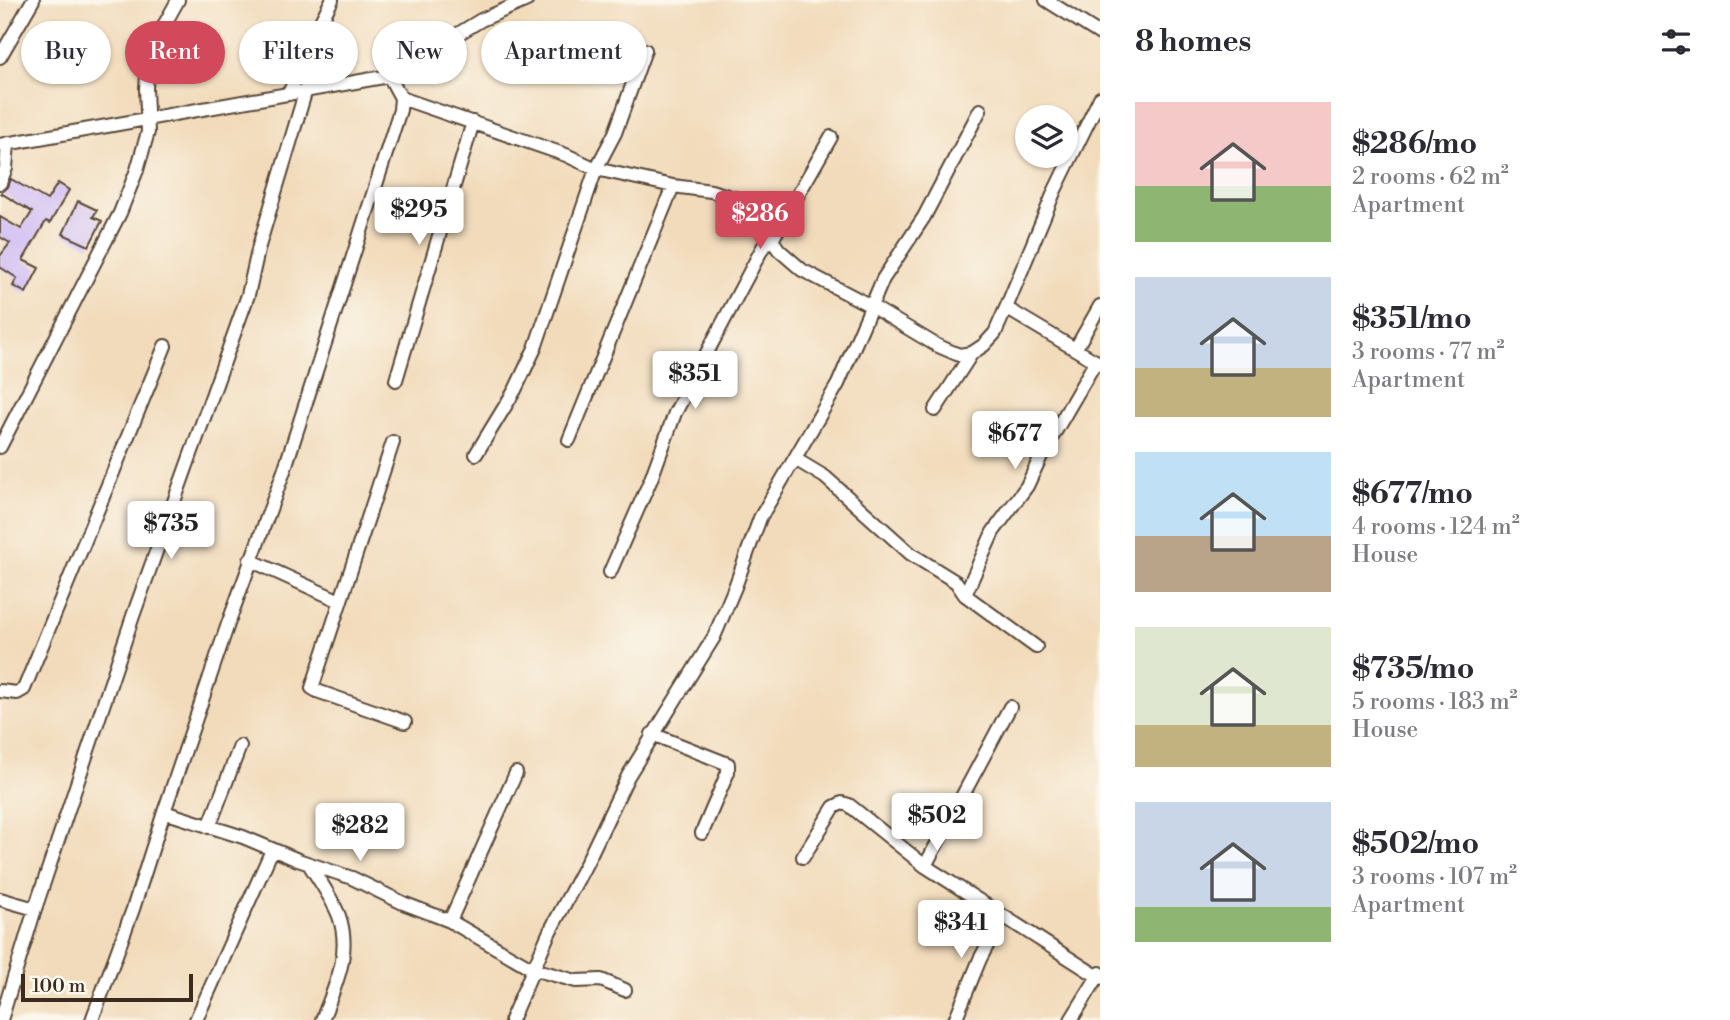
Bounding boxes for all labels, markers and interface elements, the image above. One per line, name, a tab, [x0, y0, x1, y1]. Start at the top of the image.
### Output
chip: Buy	[21, 21, 111, 84]
chip: Rent	[125, 21, 225, 84]
chip: Filters	[239, 21, 358, 84]
chip: New	[372, 21, 467, 84]
chip: Apartment	[481, 21, 647, 84]
text: 8 homes	[1135, 23, 1251, 61]
icon: filters	[1657, 23, 1695, 61]
map controls	[1015, 105, 1078, 168]
button: layers	[1015, 105, 1078, 168]
text: $286/mo	[1352, 125, 1477, 163]
icon: home	[1191, 130, 1275, 214]
text: 2 rooms · 62 m²	[1352, 163, 1509, 191]
pin: $295	[378, 188, 460, 247]
pin: $286	[719, 191, 801, 251]
text: Apartment	[1352, 191, 1465, 219]
text: $295	[391, 196, 447, 224]
text: $286	[731, 200, 789, 228]
text: $351/mo	[1352, 300, 1472, 338]
icon: home	[1191, 305, 1275, 389]
text: 3 rooms · 77 m²	[1352, 338, 1505, 366]
pin: $351	[654, 352, 736, 411]
text: $351	[669, 360, 721, 388]
text: Apartment	[1352, 366, 1465, 394]
pin: $677	[974, 412, 1056, 471]
text: $677	[988, 420, 1042, 448]
text: $677/mo	[1352, 475, 1473, 513]
icon: home	[1191, 480, 1275, 564]
pin: $735	[130, 502, 212, 561]
text: $735	[143, 510, 199, 538]
text: 4 rooms · 124 m²	[1352, 513, 1520, 541]
text: House	[1352, 541, 1418, 569]
text: $735/mo	[1352, 650, 1475, 688]
icon: home	[1191, 655, 1275, 739]
text: 5 rooms · 183 m²	[1352, 688, 1518, 716]
text: House	[1352, 716, 1418, 744]
pin: $502	[896, 794, 978, 853]
text: $502	[908, 802, 966, 830]
pin: $282	[319, 804, 401, 863]
text: $282	[331, 812, 389, 840]
text: $502/mo	[1352, 825, 1479, 863]
icon: home	[1191, 830, 1275, 914]
text: 3 rooms · 107 m²	[1352, 863, 1517, 891]
text: Apartment	[1352, 891, 1465, 919]
pin: $341	[920, 900, 1002, 960]
text: $341	[934, 909, 988, 937]
scale bar	[21, 971, 192, 1003]
text: 100 m	[32, 974, 85, 998]

